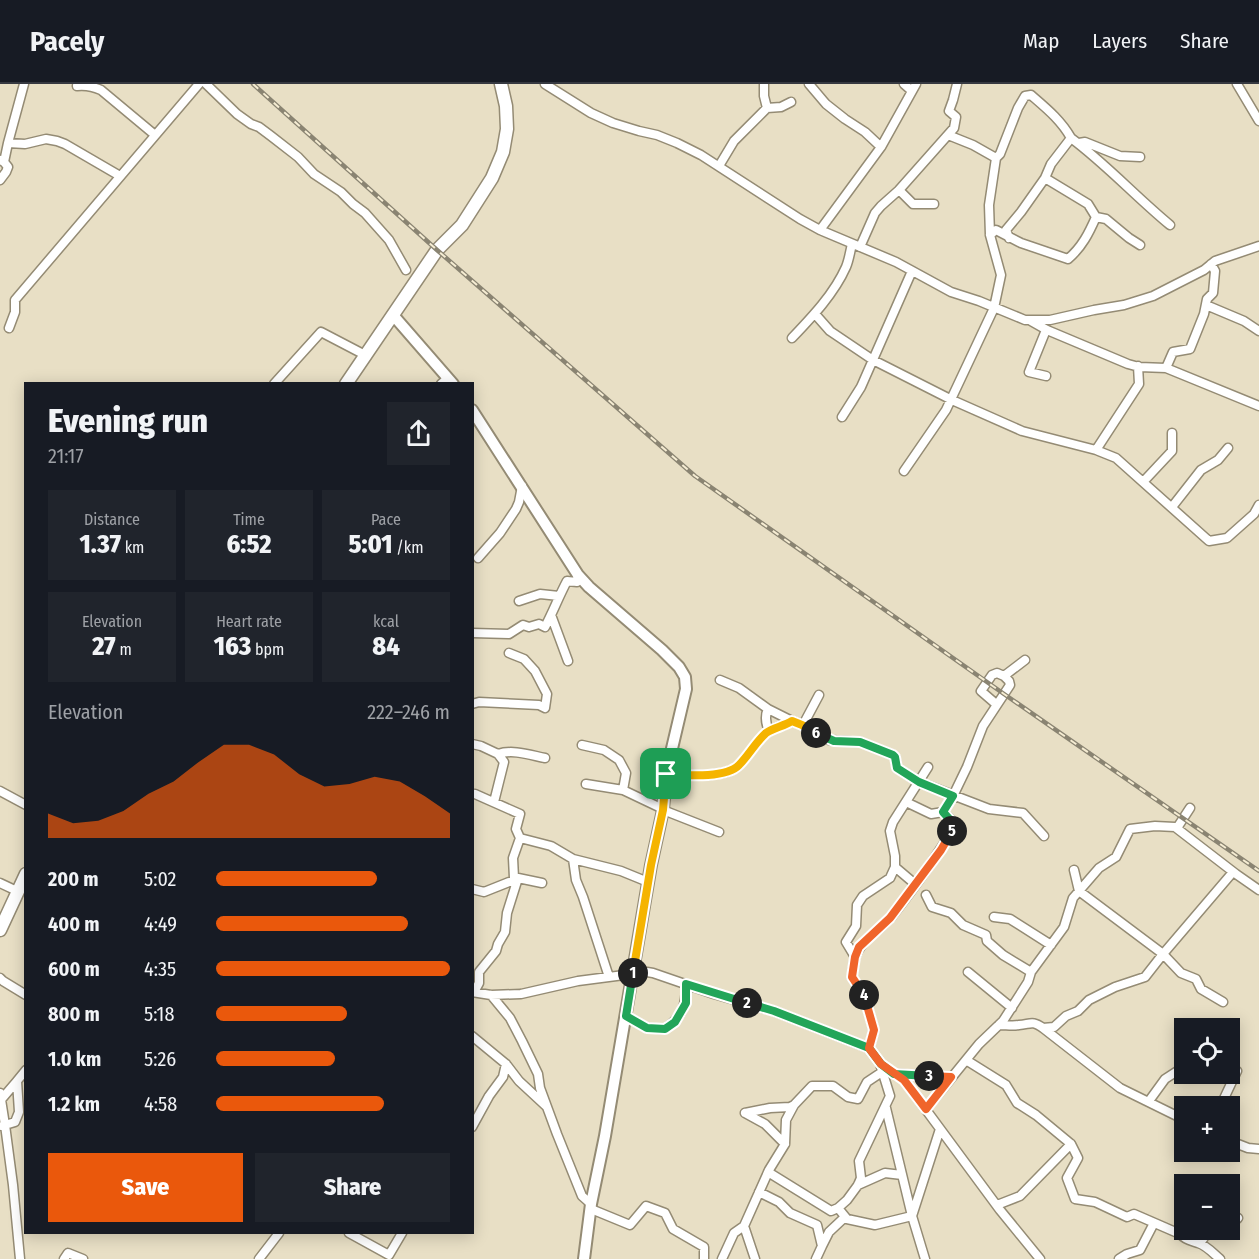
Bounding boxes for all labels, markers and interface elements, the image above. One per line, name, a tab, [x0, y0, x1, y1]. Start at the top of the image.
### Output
text: Pacely	[30, 25, 104, 58]
text: Map	[1023, 28, 1059, 54]
text: Layers	[1092, 28, 1147, 54]
text: Share	[1180, 28, 1229, 54]
text: Evening run	[48, 401, 208, 441]
button: share	[387, 402, 450, 465]
text: 21:17	[48, 444, 84, 468]
text: Distance	[84, 510, 140, 529]
text: Time	[233, 510, 265, 529]
text: Pace	[371, 510, 401, 529]
text: 1.37	[80, 529, 121, 560]
text: 6:52	[226, 529, 272, 560]
text: 5:01	[348, 529, 393, 560]
text: km	[121, 538, 144, 557]
text: /km	[393, 538, 424, 557]
text: Elevation	[82, 612, 142, 631]
text: Heart rate	[216, 612, 282, 631]
text: kcal	[373, 612, 399, 631]
text: 27	[92, 631, 116, 662]
text: 163	[214, 631, 251, 662]
text: 84	[372, 631, 400, 662]
text: m	[116, 640, 132, 659]
text: bpm	[251, 640, 284, 659]
text: Elevation	[48, 700, 123, 724]
text: 222–246 m	[367, 700, 450, 724]
pin: 6	[801, 718, 831, 748]
text: 6	[812, 723, 820, 742]
pin	[640, 748, 691, 799]
icon: arrive	[649, 757, 682, 790]
pin: 5	[937, 816, 967, 846]
text: 5	[948, 821, 956, 840]
text: 200 m	[48, 867, 99, 891]
text: 5:02	[144, 867, 176, 891]
text: 400 m	[48, 912, 100, 936]
text: 4:49	[144, 912, 177, 936]
text: 600 m	[48, 957, 100, 981]
text: 4:35	[144, 957, 176, 981]
pin: 1	[618, 958, 648, 988]
text: 1	[630, 963, 636, 982]
pin: 4	[849, 980, 879, 1010]
text: 4	[860, 985, 868, 1004]
pin: 2	[732, 988, 762, 1018]
text: 2	[743, 993, 751, 1012]
text: 800 m	[48, 1002, 100, 1026]
text: 5:18	[144, 1002, 174, 1026]
map controls	[1174, 1018, 1240, 1240]
button: locate	[1174, 1018, 1240, 1084]
text: 1.0 km	[48, 1047, 101, 1071]
text: 5:26	[144, 1047, 176, 1071]
pin: 3	[914, 1061, 944, 1091]
text: 3	[925, 1066, 933, 1085]
text: 1.2 km	[48, 1092, 100, 1116]
text: 4:58	[144, 1092, 177, 1116]
button: +	[1174, 1096, 1240, 1162]
button: Save	[48, 1153, 243, 1222]
button: Share	[255, 1153, 450, 1222]
button: −	[1174, 1174, 1240, 1240]

